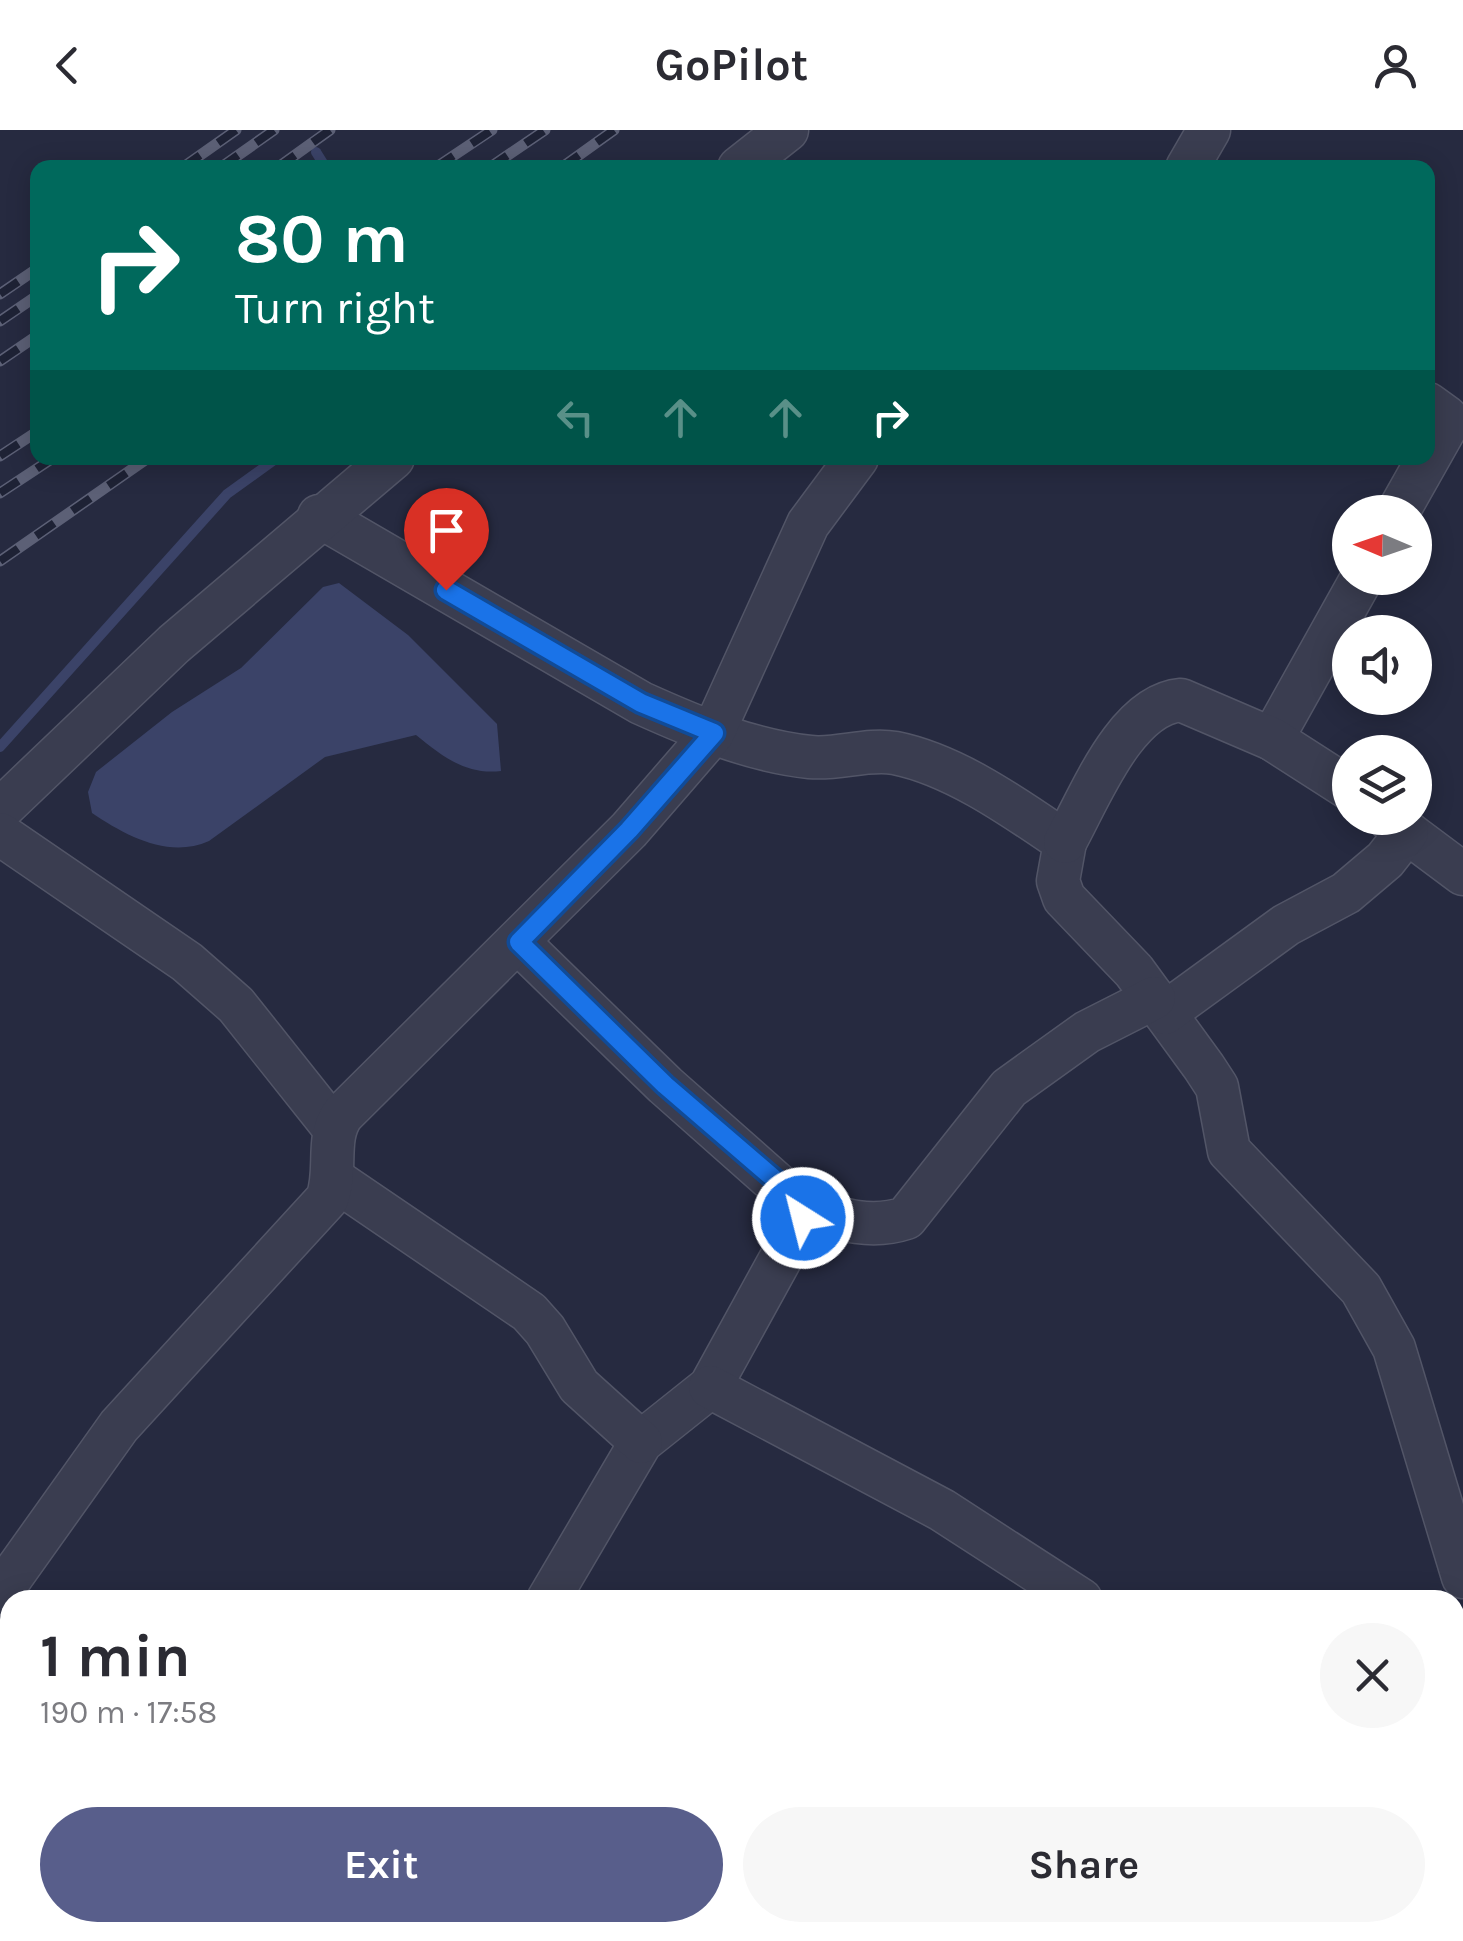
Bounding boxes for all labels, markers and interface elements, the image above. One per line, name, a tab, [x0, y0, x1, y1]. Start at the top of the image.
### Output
icon: back	[40, 38, 95, 93]
icon: person	[1368, 38, 1423, 93]
text: GoPilot	[655, 39, 808, 91]
text: 80 m	[235, 198, 409, 280]
icon: right	[70, 200, 200, 330]
text: Turn right	[235, 282, 435, 334]
icon: left	[548, 390, 603, 445]
icon: ahead	[653, 390, 708, 445]
icon: ahead	[758, 390, 813, 445]
icon: right	[863, 390, 918, 445]
pin	[404, 488, 489, 591]
north arrow	[1332, 495, 1432, 595]
map controls	[1332, 495, 1432, 835]
icon: arrive	[419, 503, 474, 558]
button: sound	[1332, 615, 1432, 715]
button: layers	[1332, 735, 1432, 835]
position arrow	[751, 1166, 855, 1270]
text: 1 min	[40, 1621, 191, 1691]
button: close	[1320, 1623, 1425, 1728]
text: 190 m · 17:58	[40, 1694, 217, 1731]
button: Exit	[40, 1807, 723, 1922]
button: Share	[743, 1807, 1425, 1922]

